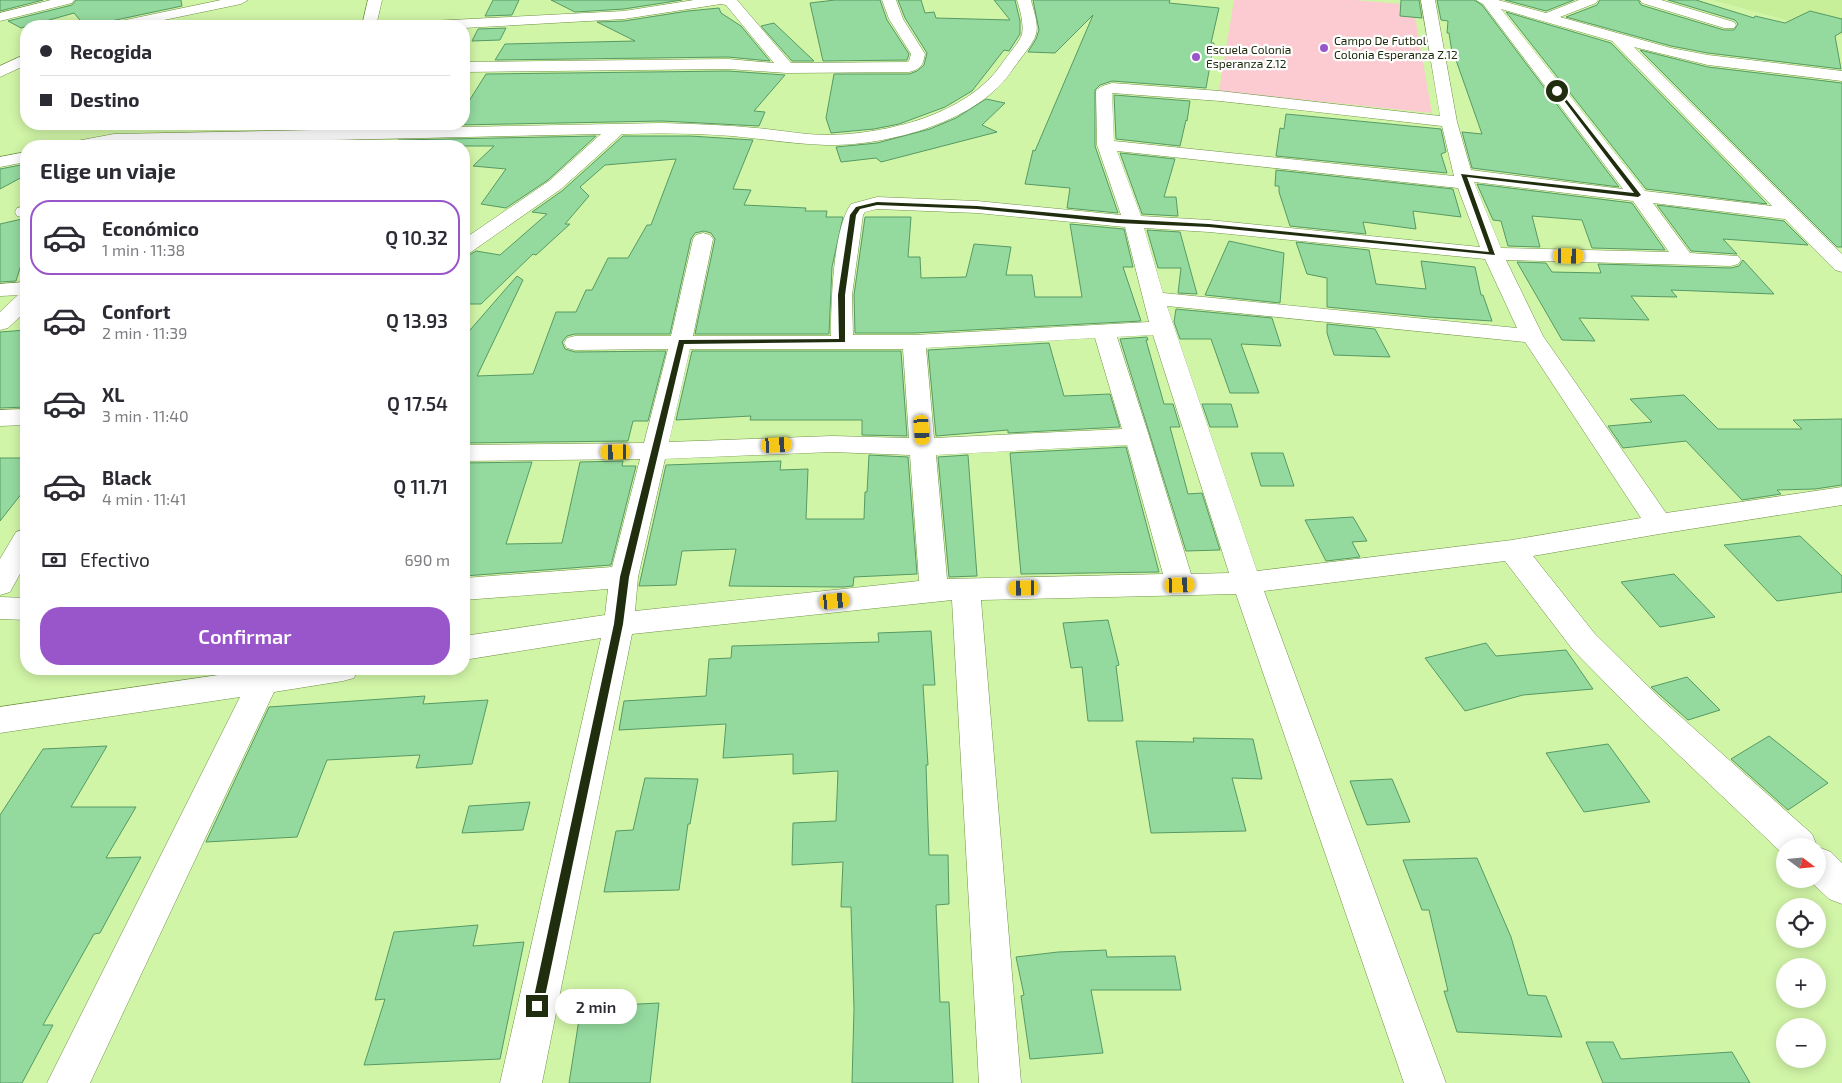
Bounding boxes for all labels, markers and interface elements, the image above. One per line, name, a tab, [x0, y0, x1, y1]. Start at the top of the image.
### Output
place label: Campo De Futbol Colonia Esperanza Z.12	[1334, 33, 1458, 61]
text: Recogida	[70, 40, 152, 63]
place label: Escuela Colonia Esperanza Z.12	[1206, 42, 1291, 70]
marker: Campo De Futbol Colonia Esperanza Z.12	[1318, 42, 1330, 54]
marker: Escuela Colonia Esperanza Z.12	[1190, 51, 1202, 63]
route start	[1546, 80, 1568, 102]
text: Destino	[70, 88, 139, 111]
text: Elige un viaje	[40, 157, 176, 183]
icon: car	[42, 215, 87, 260]
text: Económico	[102, 217, 199, 240]
text: Q 10.32	[385, 226, 448, 249]
text: 1 min · 11:38	[102, 240, 185, 259]
car	[1553, 248, 1584, 264]
icon: car	[42, 298, 87, 343]
text: Confort	[102, 300, 170, 323]
text: Q 13.93	[386, 309, 448, 332]
text: 2 min · 11:39	[102, 323, 187, 342]
icon: car	[42, 381, 87, 426]
text: XL	[102, 383, 124, 406]
text: Q 17.54	[387, 392, 448, 415]
text: 3 min · 11:40	[102, 406, 189, 425]
car	[913, 415, 930, 445]
car	[761, 437, 792, 453]
car	[600, 444, 631, 460]
icon: car	[42, 464, 87, 509]
text: Black	[102, 466, 152, 489]
text: Q 11.71	[393, 475, 448, 498]
text: 4 min · 11:41	[102, 489, 186, 508]
icon: cash	[40, 546, 68, 574]
text: Efectivo	[80, 548, 150, 571]
text: 690 m	[404, 550, 450, 569]
car	[1164, 577, 1195, 593]
car	[1008, 580, 1039, 596]
car	[819, 592, 850, 610]
button: Confirmar	[40, 607, 450, 665]
north arrow	[1776, 838, 1826, 888]
map controls	[1776, 838, 1826, 1068]
button: locate	[1776, 898, 1826, 948]
button: +	[1776, 958, 1826, 1008]
callout: 2 min	[554, 988, 637, 1024]
route end	[526, 995, 548, 1017]
text: 2 min	[576, 997, 616, 1016]
button: −	[1776, 1018, 1826, 1068]

